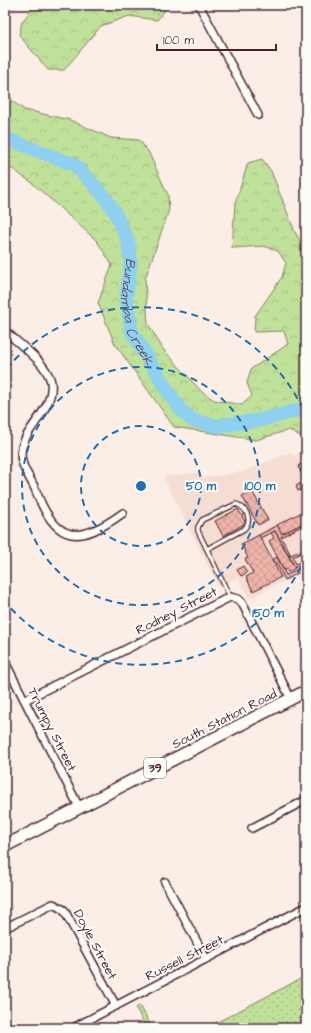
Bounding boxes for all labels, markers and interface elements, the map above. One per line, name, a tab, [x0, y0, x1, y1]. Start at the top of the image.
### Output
scale bar	[157, 26, 276, 52]
text: 100 m	[163, 32, 194, 49]
water label: Bundamba Creek	[115, 257, 159, 370]
text: 50 m	[186, 478, 217, 495]
text: 100 m	[245, 478, 276, 495]
centre of rings	[134, 479, 148, 493]
street label: Rodney Street	[133, 582, 221, 640]
text: 150 m	[252, 605, 285, 622]
street label: Trumpy Street	[22, 685, 81, 775]
street label: South Station Road	[169, 685, 280, 753]
road number: 39	[144, 758, 166, 778]
street label: Doyle Street	[68, 906, 122, 984]
street label: Russell Street	[142, 930, 227, 985]

